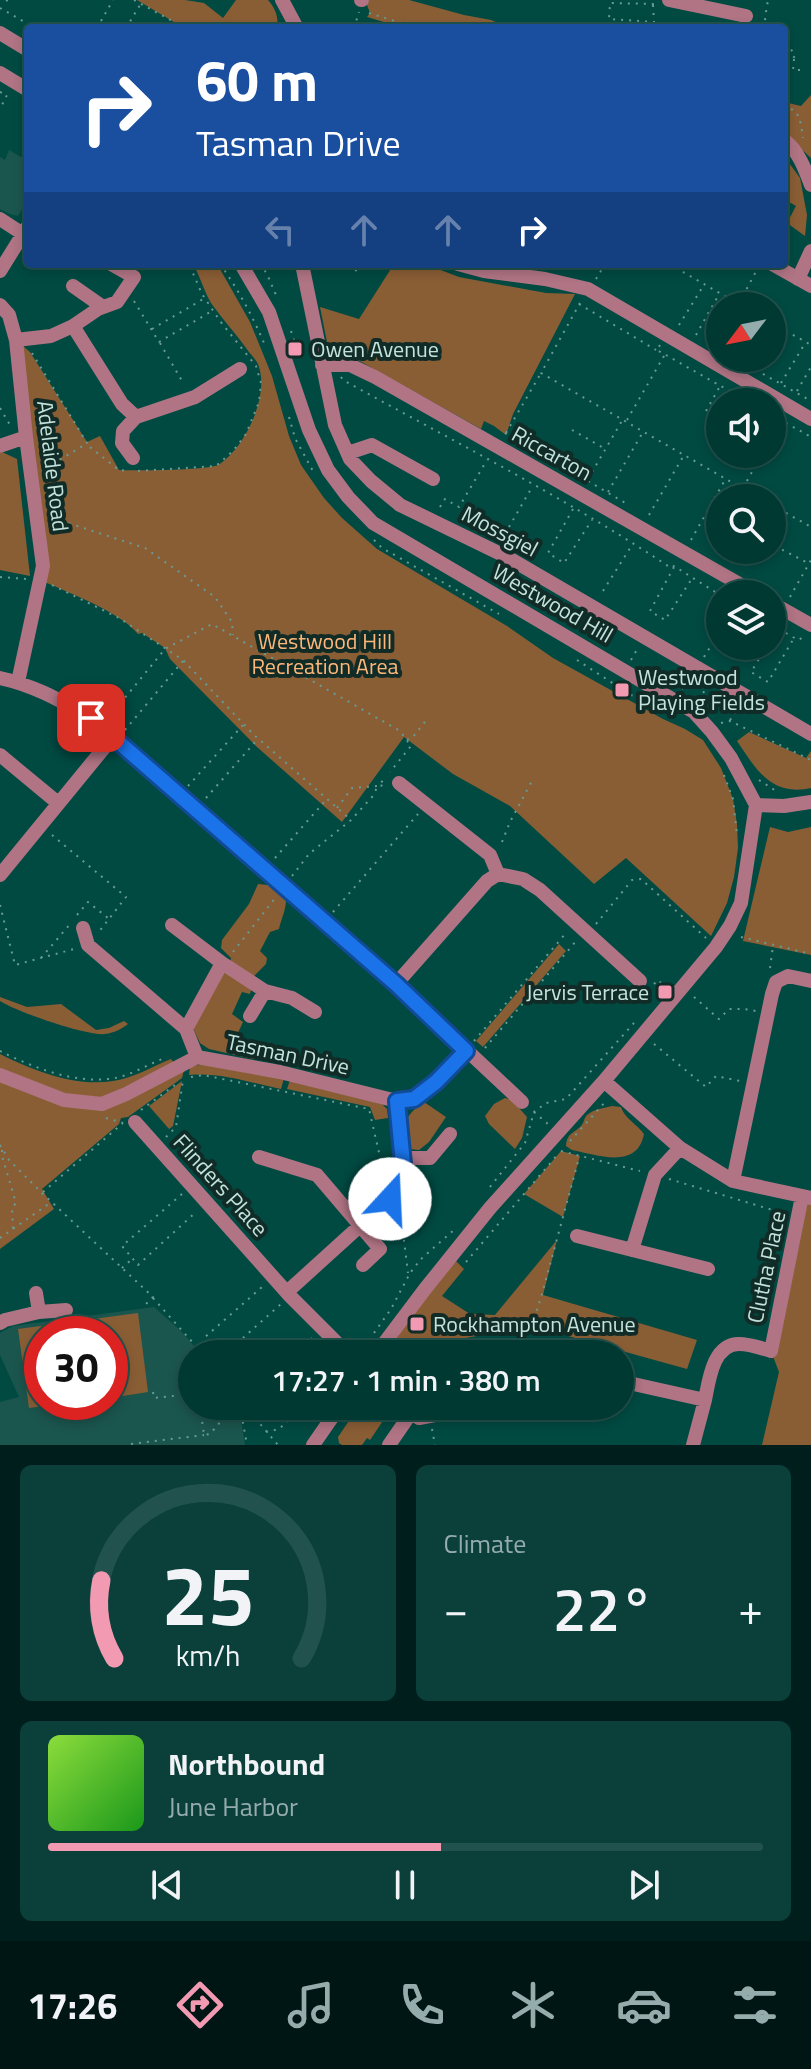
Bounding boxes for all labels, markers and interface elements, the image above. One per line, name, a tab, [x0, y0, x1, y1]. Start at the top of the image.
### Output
text: 60 m	[196, 38, 318, 123]
icon: right	[64, 56, 168, 160]
text: Tasman Drive	[196, 115, 401, 170]
icon: left	[258, 208, 302, 252]
icon: ahead	[342, 208, 386, 252]
icon: ahead	[426, 208, 470, 252]
icon: right	[510, 208, 554, 252]
north arrow	[706, 292, 786, 372]
map controls	[706, 292, 786, 660]
place label: Owen Avenue	[311, 332, 439, 366]
marker: Owen Avenue	[286, 340, 304, 358]
button: sound	[706, 388, 786, 468]
street label: Adelaide Road	[28, 398, 78, 534]
street label: Riccarton	[506, 417, 598, 489]
button: search	[706, 484, 786, 564]
street label: Mossgiel	[456, 497, 544, 565]
street label: Westwood Hill	[486, 555, 620, 651]
button: layers	[706, 580, 786, 660]
park label: Westwood Hill Recreation Area	[251, 624, 399, 683]
place label: Westwood Playing Fields	[638, 660, 765, 719]
marker: Westwood Playing Fields	[613, 681, 631, 699]
pin	[57, 684, 125, 752]
icon: arrive	[69, 696, 113, 740]
place label: Jervis Terrace	[526, 975, 649, 1009]
marker: Jervis Terrace	[656, 983, 674, 1001]
street label: Tasman Drive	[223, 1024, 353, 1084]
street label: Flinders Place	[165, 1126, 277, 1244]
position arrow	[348, 1157, 432, 1241]
street label: Clutha Place	[738, 1208, 794, 1326]
place label: Rockhampton Avenue	[433, 1307, 636, 1341]
marker: Rockhampton Avenue	[408, 1315, 426, 1333]
speed limit sign: 30	[24, 1316, 128, 1420]
text: 17:27 · 1 min · 380 m	[271, 1357, 541, 1403]
text: Climate	[444, 1524, 526, 1563]
text: 25	[161, 1531, 254, 1657]
text: 22°	[553, 1563, 654, 1654]
text: −	[444, 1575, 468, 1642]
text: +	[738, 1575, 763, 1642]
text: km/h	[175, 1634, 240, 1677]
text: Northbound	[168, 1741, 325, 1787]
text: June Harbor	[168, 1787, 298, 1826]
icon: previous	[145, 1863, 189, 1907]
icon: pause	[383, 1863, 427, 1907]
icon: next	[622, 1863, 666, 1907]
icon: directions	[172, 1977, 228, 2033]
icon: music	[283, 1977, 339, 2033]
icon: phone	[394, 1977, 450, 2033]
icon: climate	[505, 1977, 561, 2033]
icon: car	[616, 1977, 672, 2033]
icon: filters	[727, 1977, 783, 2033]
text: 17:26	[28, 1978, 117, 2033]

